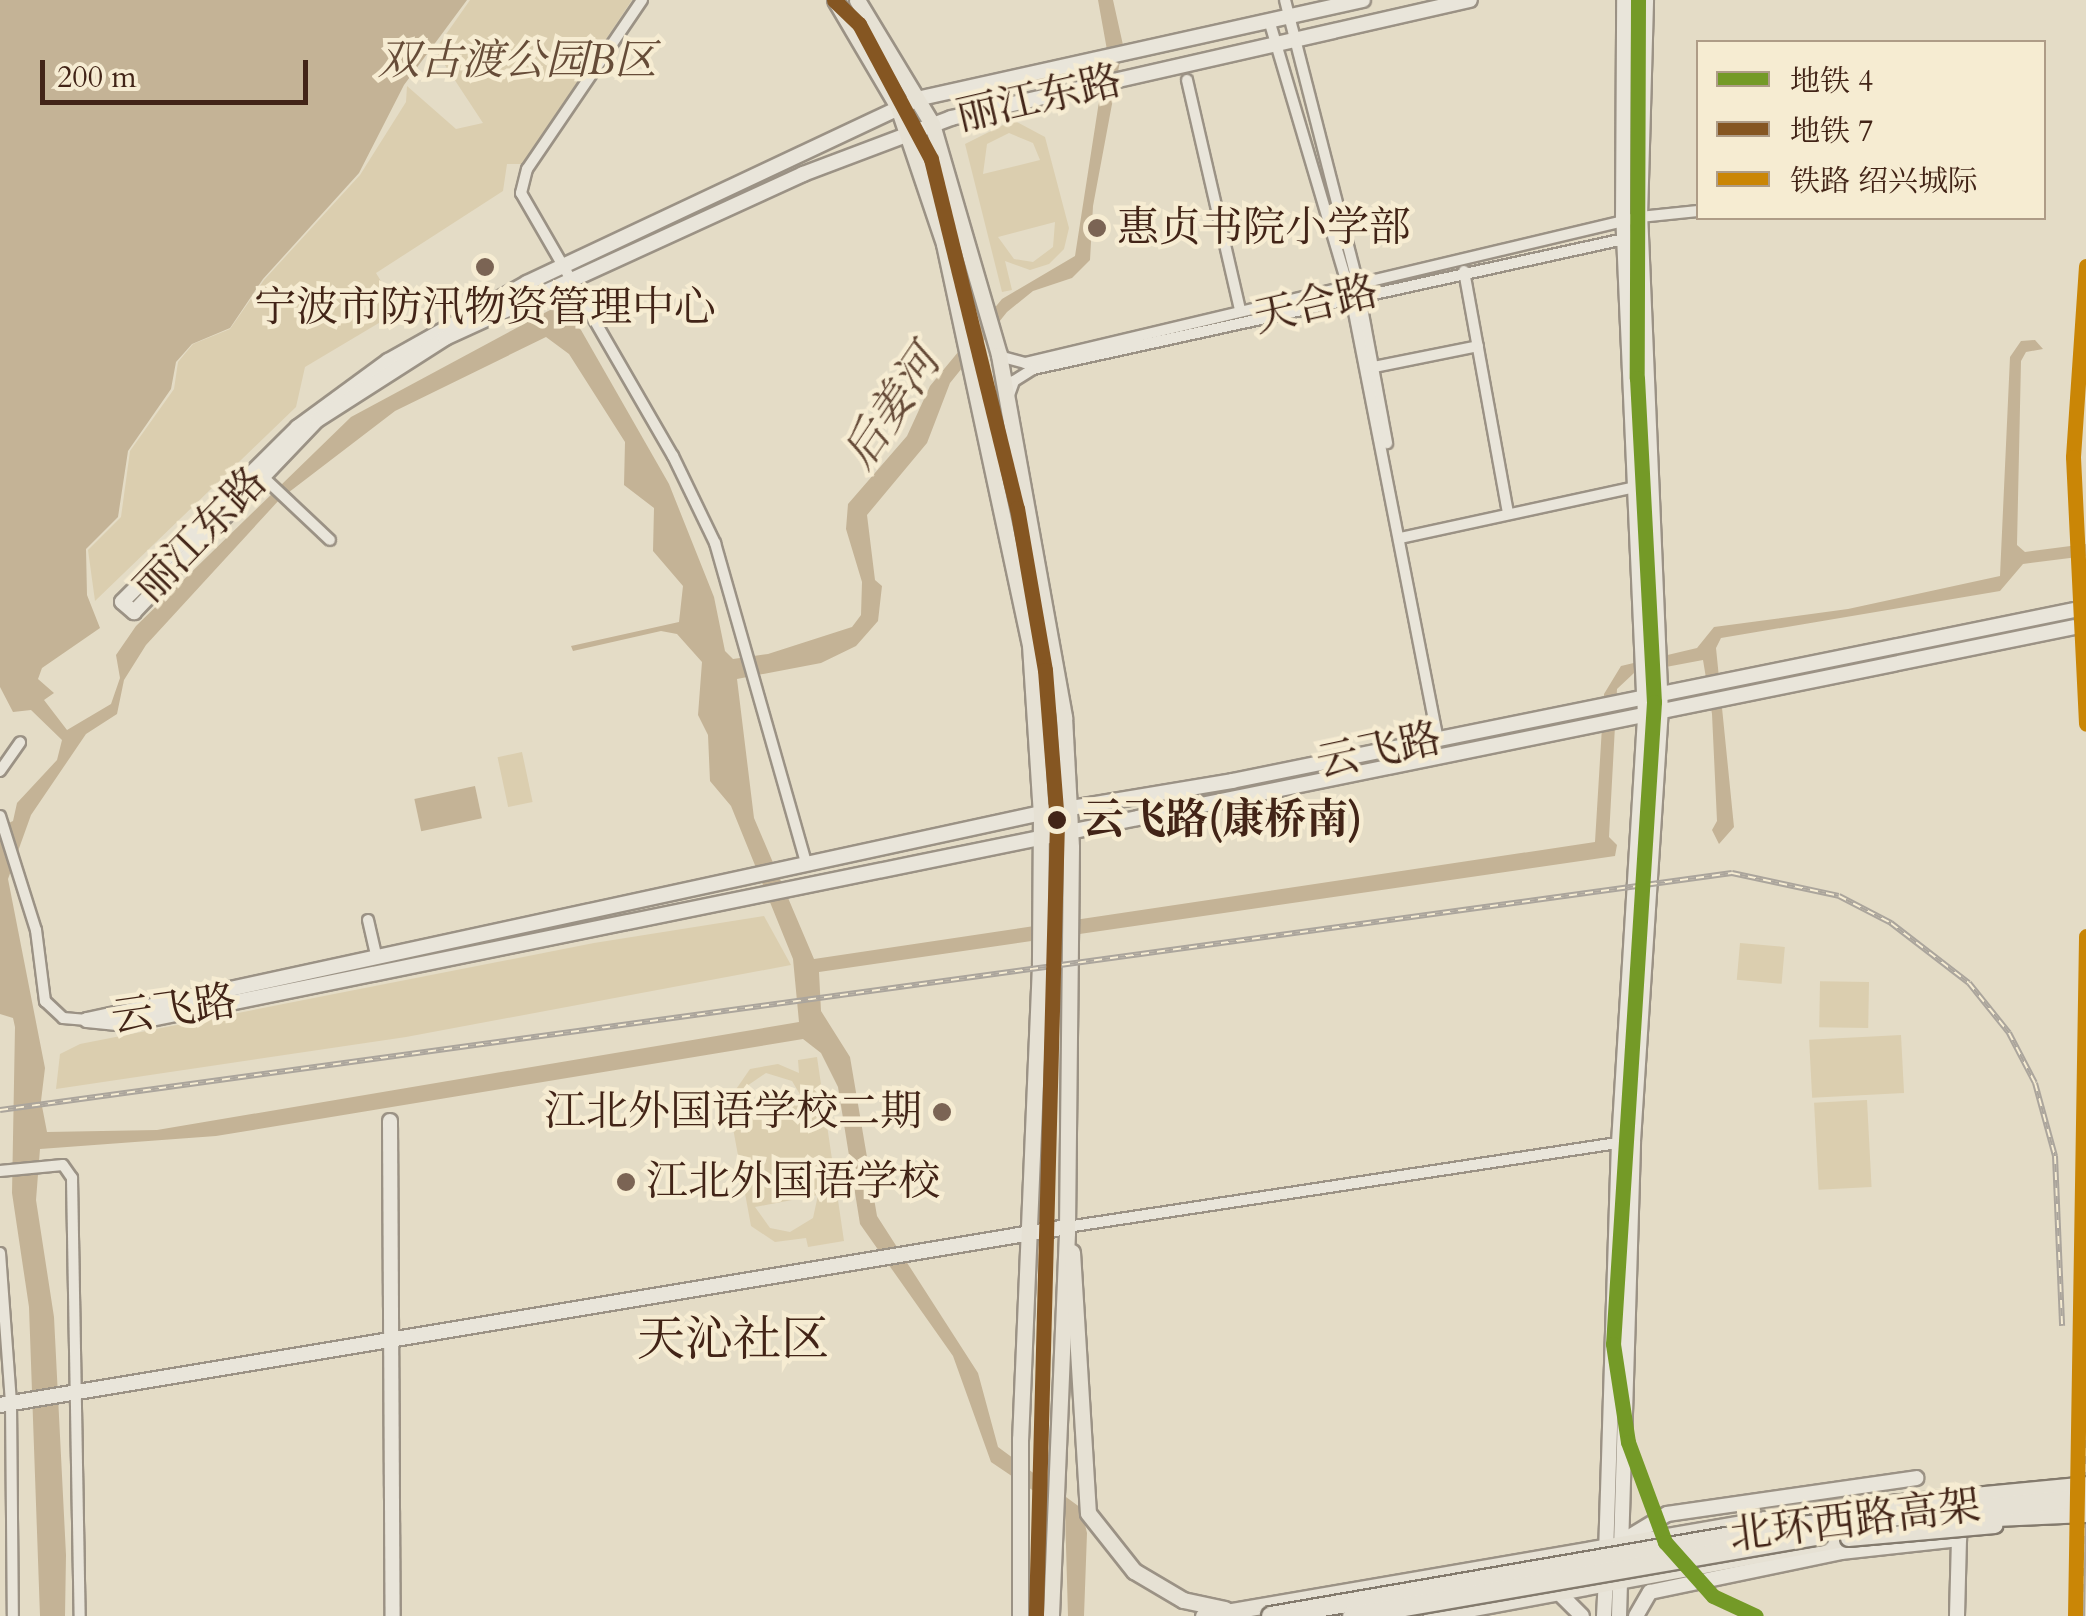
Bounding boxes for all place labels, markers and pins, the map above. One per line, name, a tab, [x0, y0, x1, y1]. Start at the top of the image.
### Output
place label: 惠贞书院小学部	[1117, 203, 1411, 253]
marker: 惠贞书院小学部	[1086, 217, 1108, 239]
marker: 宁波市防汛物资管理中心	[474, 256, 496, 278]
place label: 宁波市防汛物资管理中心	[254, 283, 716, 333]
place label: 云飞路(康桥南)	[1082, 795, 1363, 845]
marker: 云飞路(康桥南)	[1041, 804, 1073, 836]
place label: 江北外国语学校二期	[544, 1087, 922, 1137]
marker: 江北外国语学校二期	[931, 1101, 953, 1123]
place label: 江北外国语学校	[646, 1157, 940, 1207]
marker: 江北外国语学校	[615, 1171, 637, 1193]

